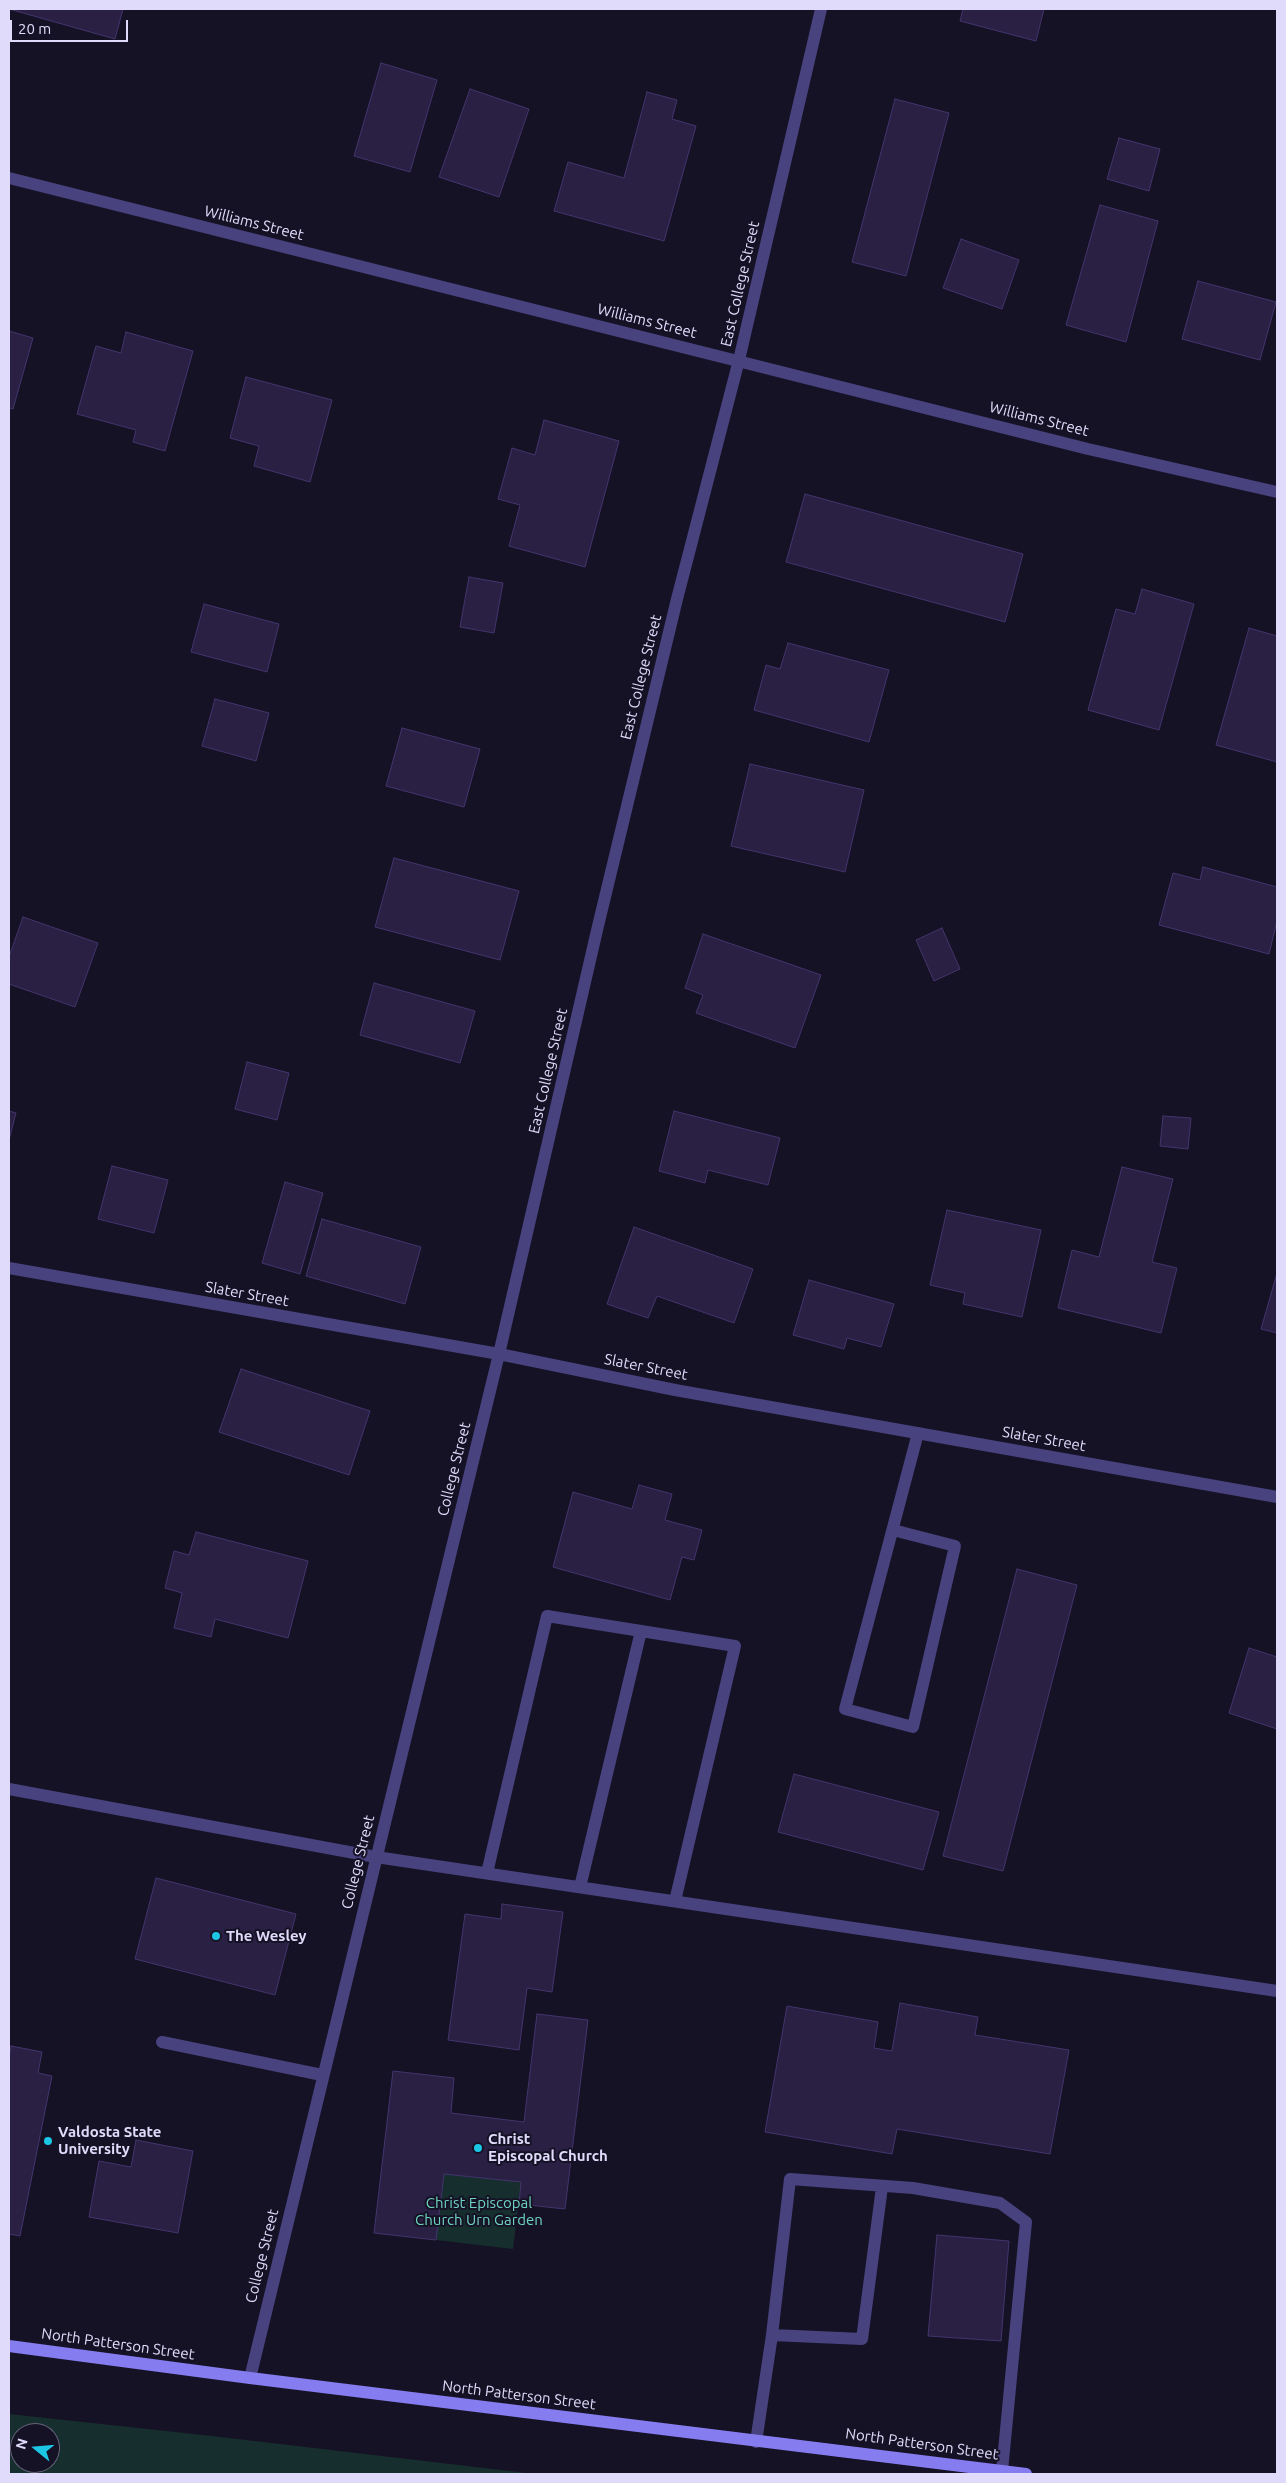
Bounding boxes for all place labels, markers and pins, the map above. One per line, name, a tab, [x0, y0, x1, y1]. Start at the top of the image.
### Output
place label: The Wesley	[226, 1927, 307, 1945]
marker: The Wesley	[210, 1930, 222, 1942]
place label: Valdosta State University	[58, 2123, 161, 2158]
place label: Christ Episcopal Church	[488, 2130, 608, 2165]
marker: Valdosta State University	[42, 2135, 54, 2147]
marker: Christ Episcopal Church	[472, 2142, 484, 2154]

